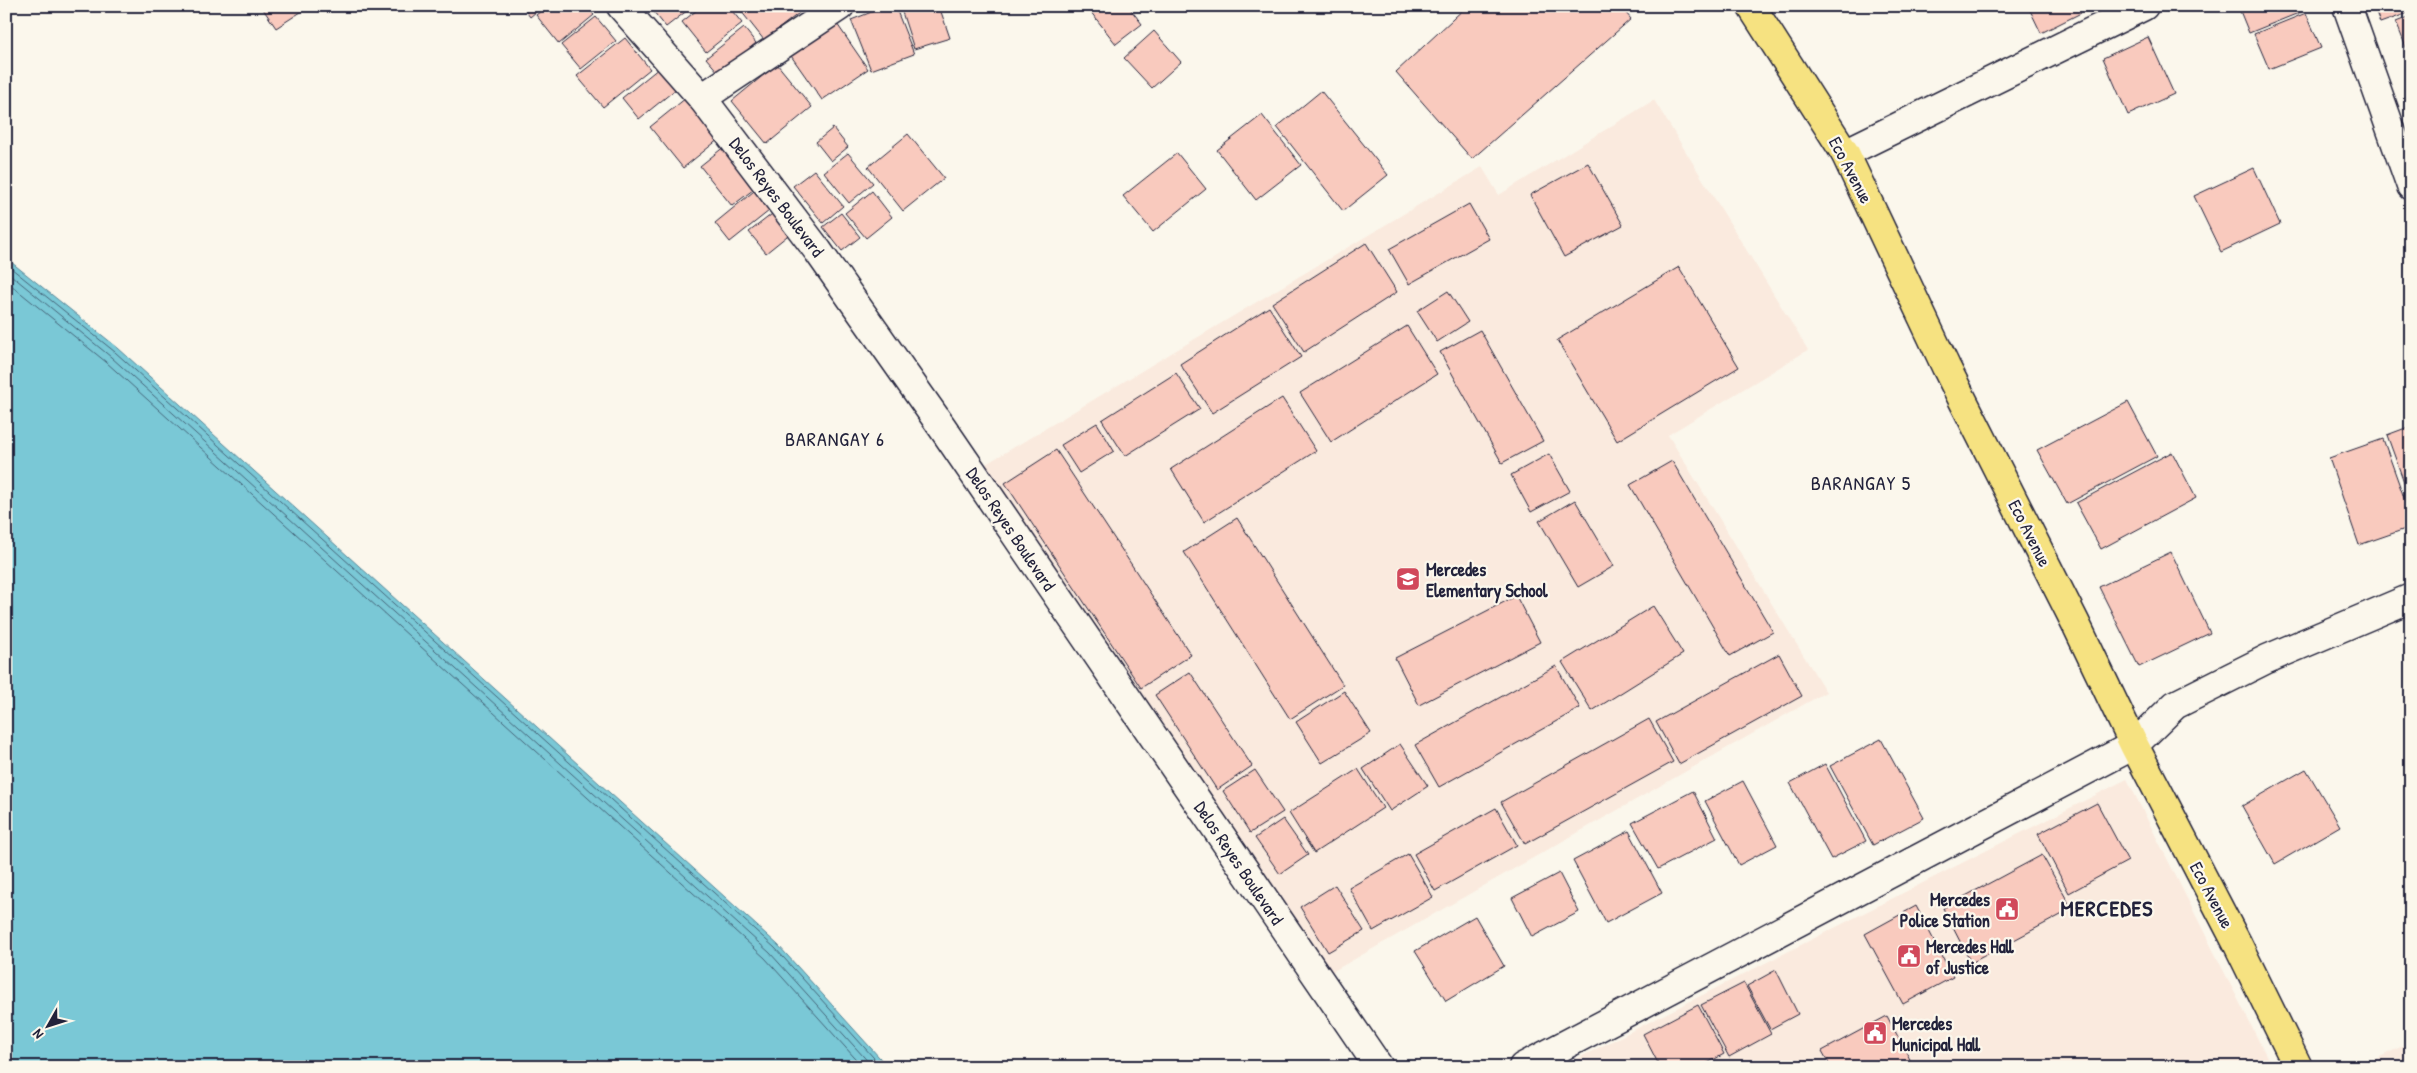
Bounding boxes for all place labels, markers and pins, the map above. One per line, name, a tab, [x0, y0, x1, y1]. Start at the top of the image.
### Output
place label: Mercedes Elementary School	[1426, 557, 1549, 604]
school or university icon: Mercedes Elementary School	[1395, 566, 1421, 592]
place label: Mercedes Police Station	[1900, 887, 1990, 933]
public building icon: Mercedes Police Station	[1994, 896, 2020, 922]
place label: Mercedes Hall of Justice	[1926, 934, 2015, 980]
public building icon: Mercedes Hall of Justice	[1896, 943, 1922, 969]
place label: Mercedes Municipal Hall	[1892, 1011, 1981, 1058]
public building icon: Mercedes Municipal Hall	[1862, 1020, 1888, 1046]

